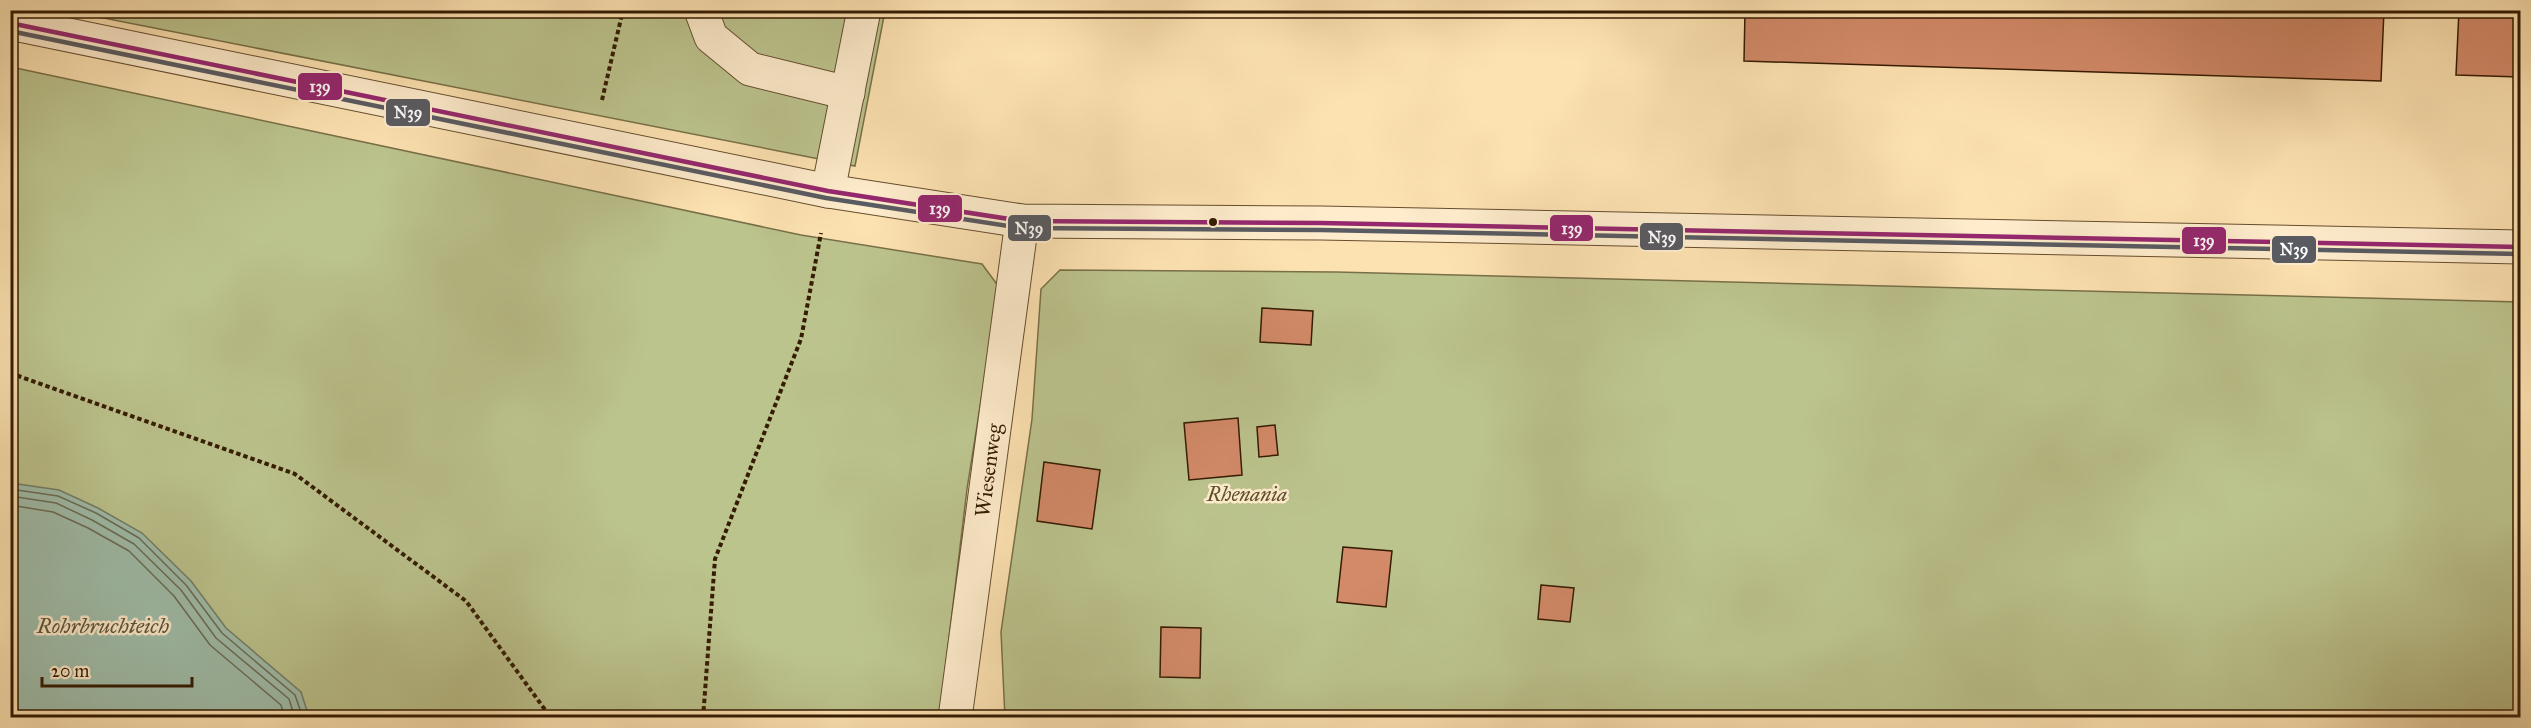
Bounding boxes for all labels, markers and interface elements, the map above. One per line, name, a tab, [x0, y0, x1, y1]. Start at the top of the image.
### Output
line badge: 139	[297, 72, 343, 101]
text: 139	[309, 77, 331, 97]
line badge: N39	[385, 98, 431, 127]
text: N39	[394, 103, 422, 123]
line badge: 139	[917, 194, 963, 223]
text: 139	[929, 199, 951, 219]
line badge: N39	[1007, 214, 1052, 242]
line badge: 139	[1549, 214, 1594, 242]
unlabelled marker	[1207, 216, 1219, 228]
text: N39	[1015, 219, 1043, 239]
text: 139	[1561, 219, 1583, 239]
line badge: N39	[1639, 222, 1684, 251]
line badge: 139	[2181, 226, 2227, 255]
text: N39	[1648, 228, 1676, 248]
text: 139	[2193, 231, 2215, 251]
line badge: N39	[2271, 235, 2317, 264]
text: N39	[2280, 240, 2308, 260]
street label: Wiesenweg	[969, 422, 1008, 519]
park label: Rhenania	[1206, 481, 1287, 507]
water label: Rohrbruchteich	[36, 612, 169, 639]
scale bar	[42, 650, 192, 688]
text: 20 m	[51, 660, 89, 682]

